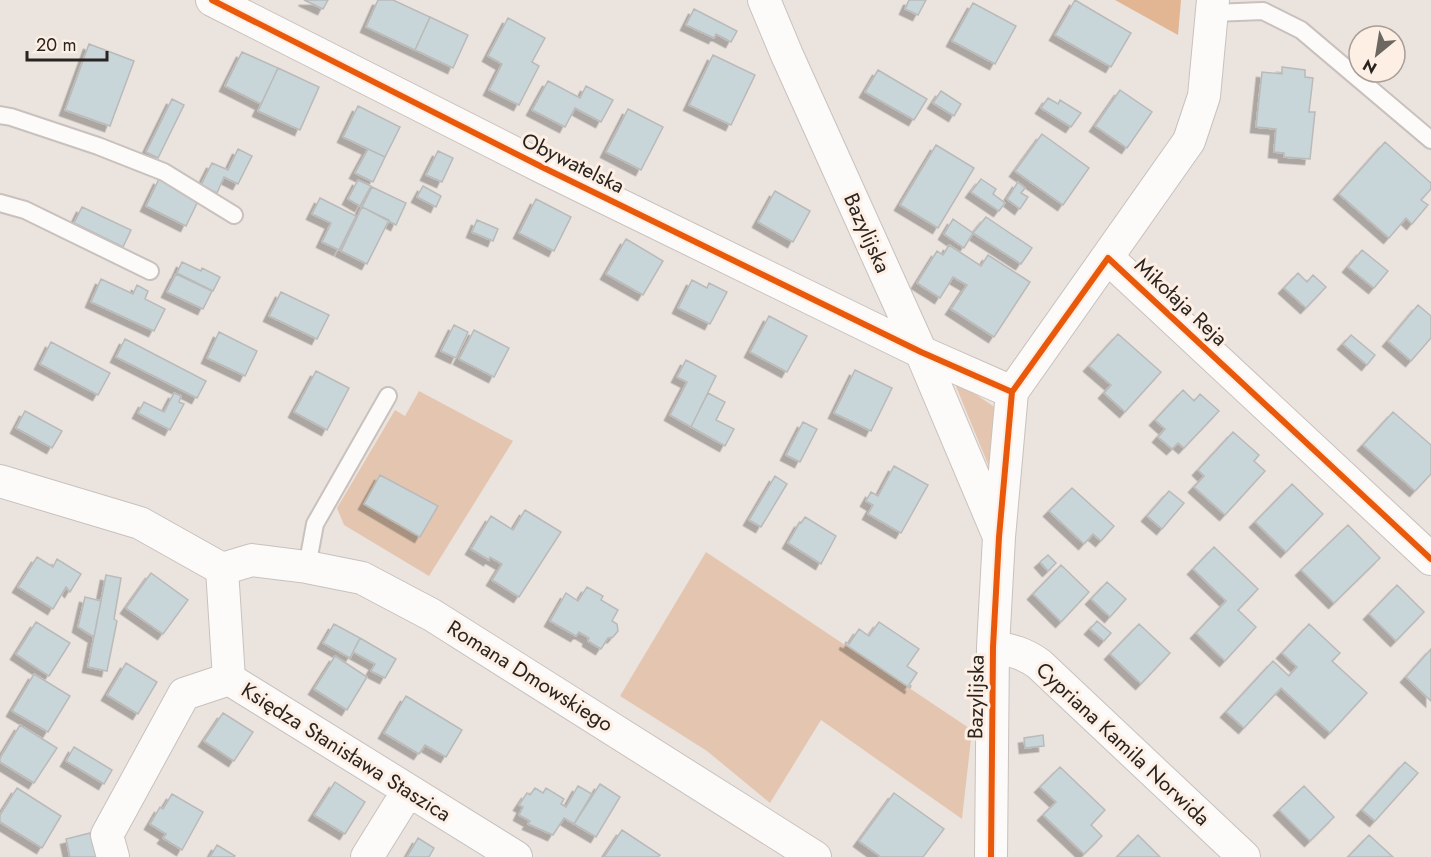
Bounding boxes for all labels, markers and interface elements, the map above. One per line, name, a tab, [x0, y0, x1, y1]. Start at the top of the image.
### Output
scale bar	[27, 24, 106, 62]
north arrow	[1347, 24, 1407, 84]
text: 20 m	[36, 32, 76, 58]
text: N	[1358, 53, 1381, 80]
street label: Obywatelska	[517, 125, 629, 201]
street label: Bazylijska	[836, 188, 898, 278]
street label: Mikołaja Reja	[1128, 251, 1234, 353]
street label: Romana Dmowskiego	[441, 613, 619, 739]
street label: Bazylijska	[960, 655, 992, 739]
street label: Cypriana Kamila Norwida	[1029, 655, 1217, 833]
street label: Księdza Stanisława Staszica	[235, 675, 457, 829]

